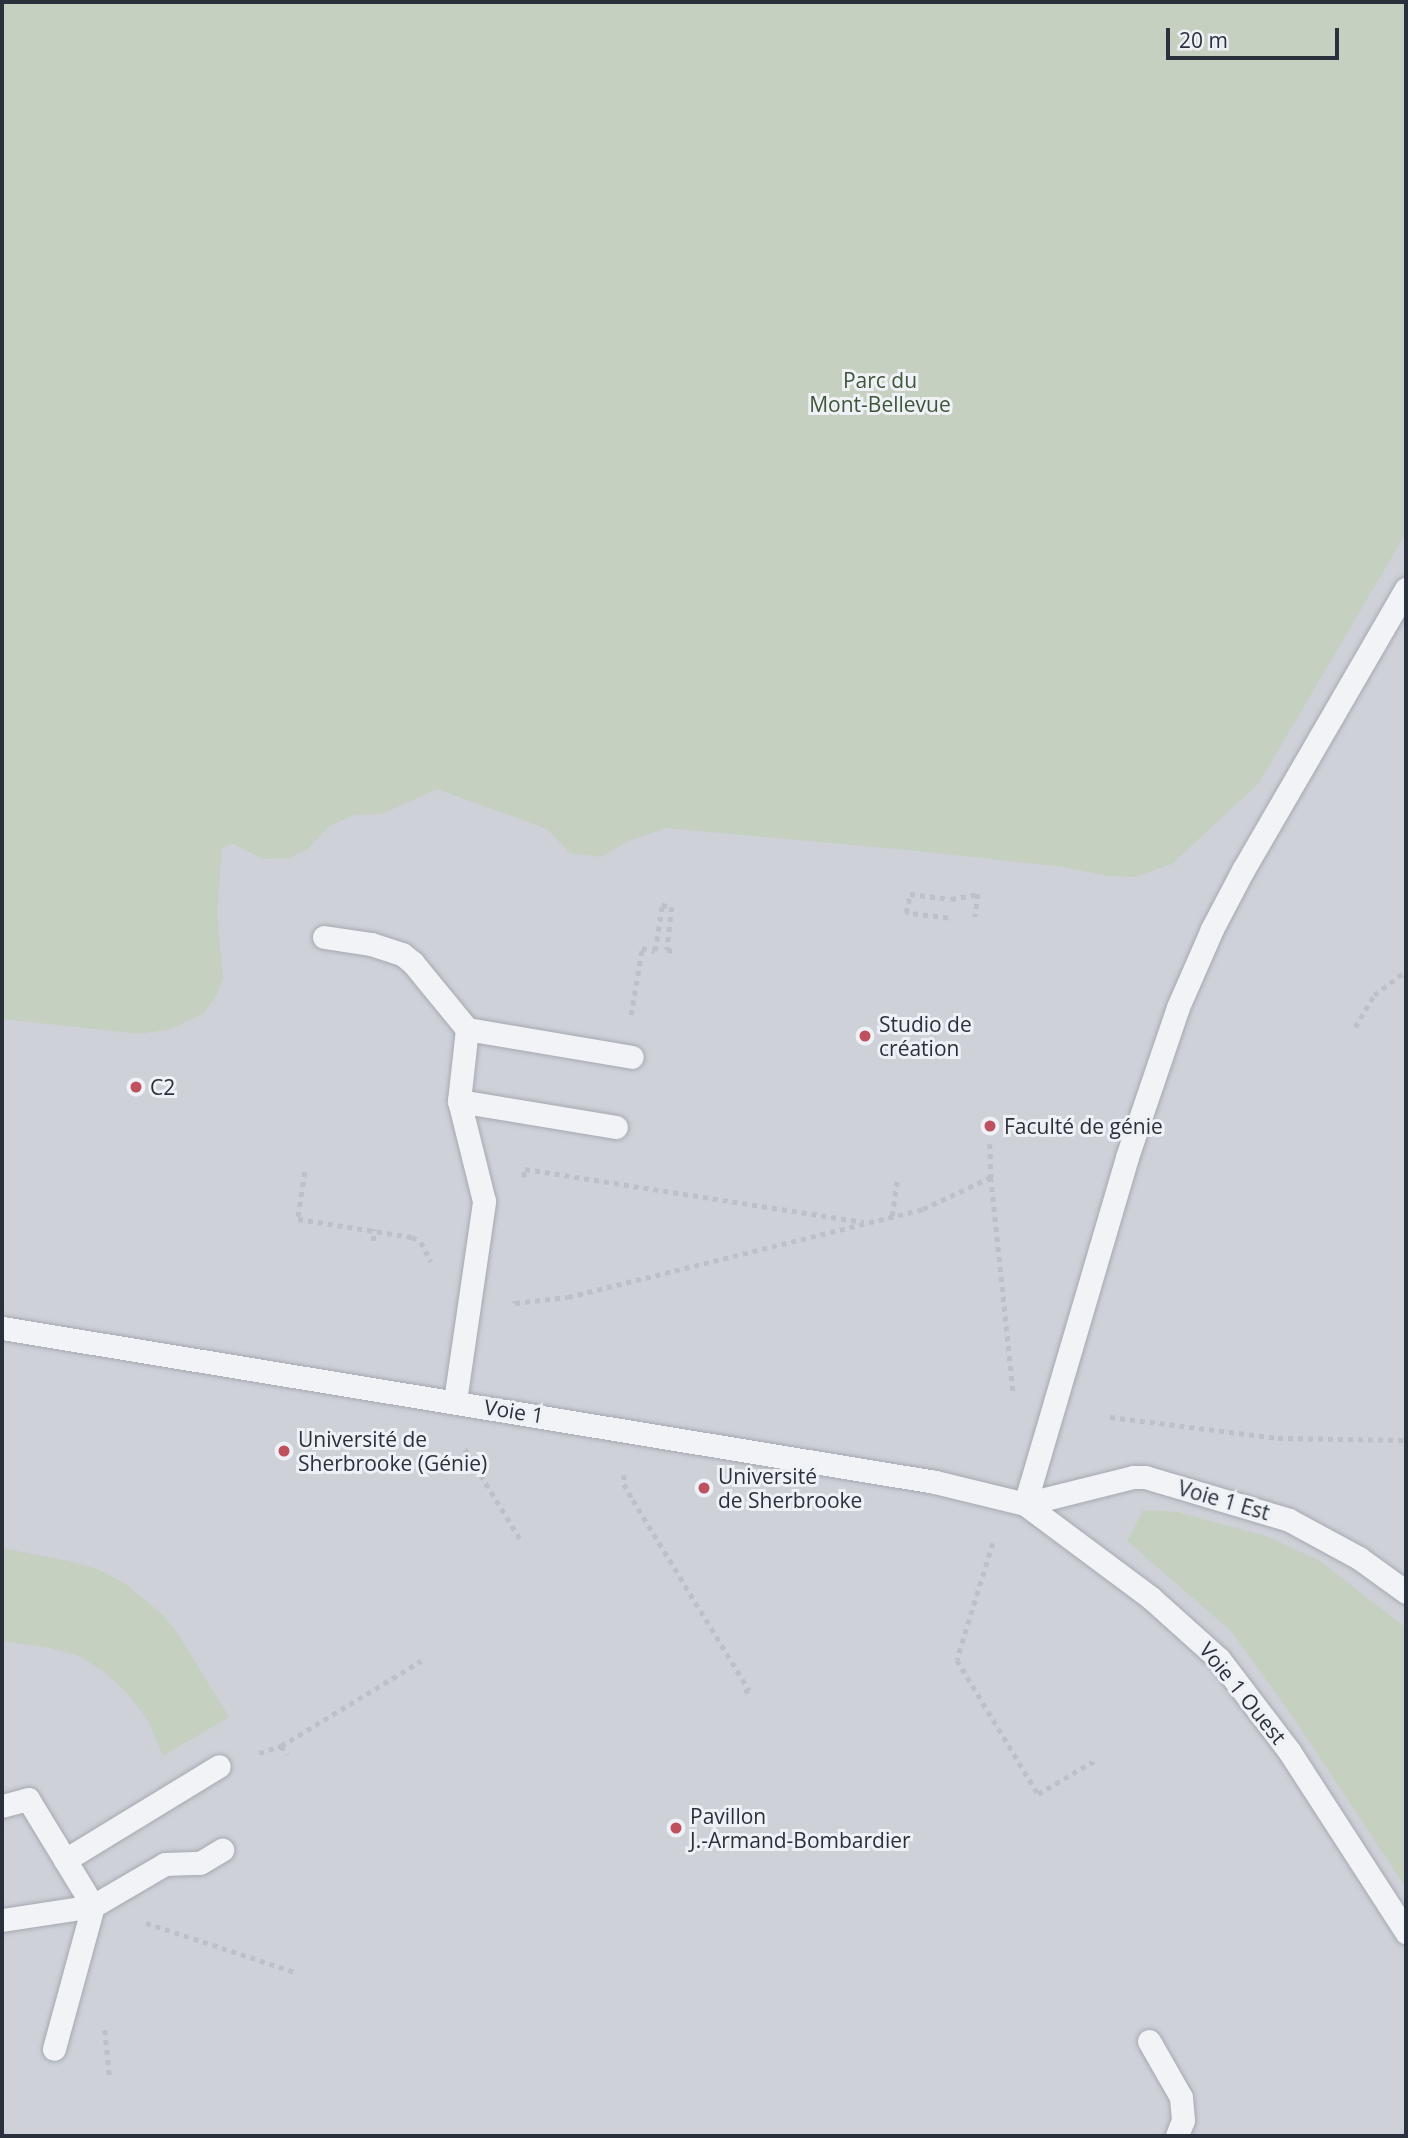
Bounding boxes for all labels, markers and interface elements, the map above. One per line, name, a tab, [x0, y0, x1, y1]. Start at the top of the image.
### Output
scale bar	[1170, 14, 1343, 58]
text: 20 m	[1179, 26, 1228, 54]
park label: Parc du Mont-Bellevue	[809, 367, 951, 417]
place label: Studio de création	[879, 1011, 972, 1061]
marker: Studio de création	[857, 1028, 873, 1044]
place label: C2	[150, 1074, 175, 1100]
marker: C2	[128, 1079, 144, 1095]
place label: Faculté de génie	[1004, 1113, 1163, 1139]
marker: Faculté de génie	[982, 1118, 998, 1134]
street label: Voie 1	[483, 1394, 545, 1428]
place label: Université de Sherbrooke (Génie)	[298, 1426, 487, 1476]
marker: Université de Sherbrooke (Génie)	[276, 1443, 292, 1459]
place label: Université de Sherbrooke	[718, 1463, 862, 1513]
street label: Voie 1 Est	[1175, 1475, 1273, 1525]
marker: Université de Sherbrooke	[696, 1480, 712, 1496]
street label: Voie 1 Ouest	[1194, 1637, 1292, 1749]
place label: Pavillon J.-Armand-Bombardier	[690, 1803, 911, 1853]
marker: Pavillon J.-Armand-Bombardier	[668, 1820, 684, 1836]

